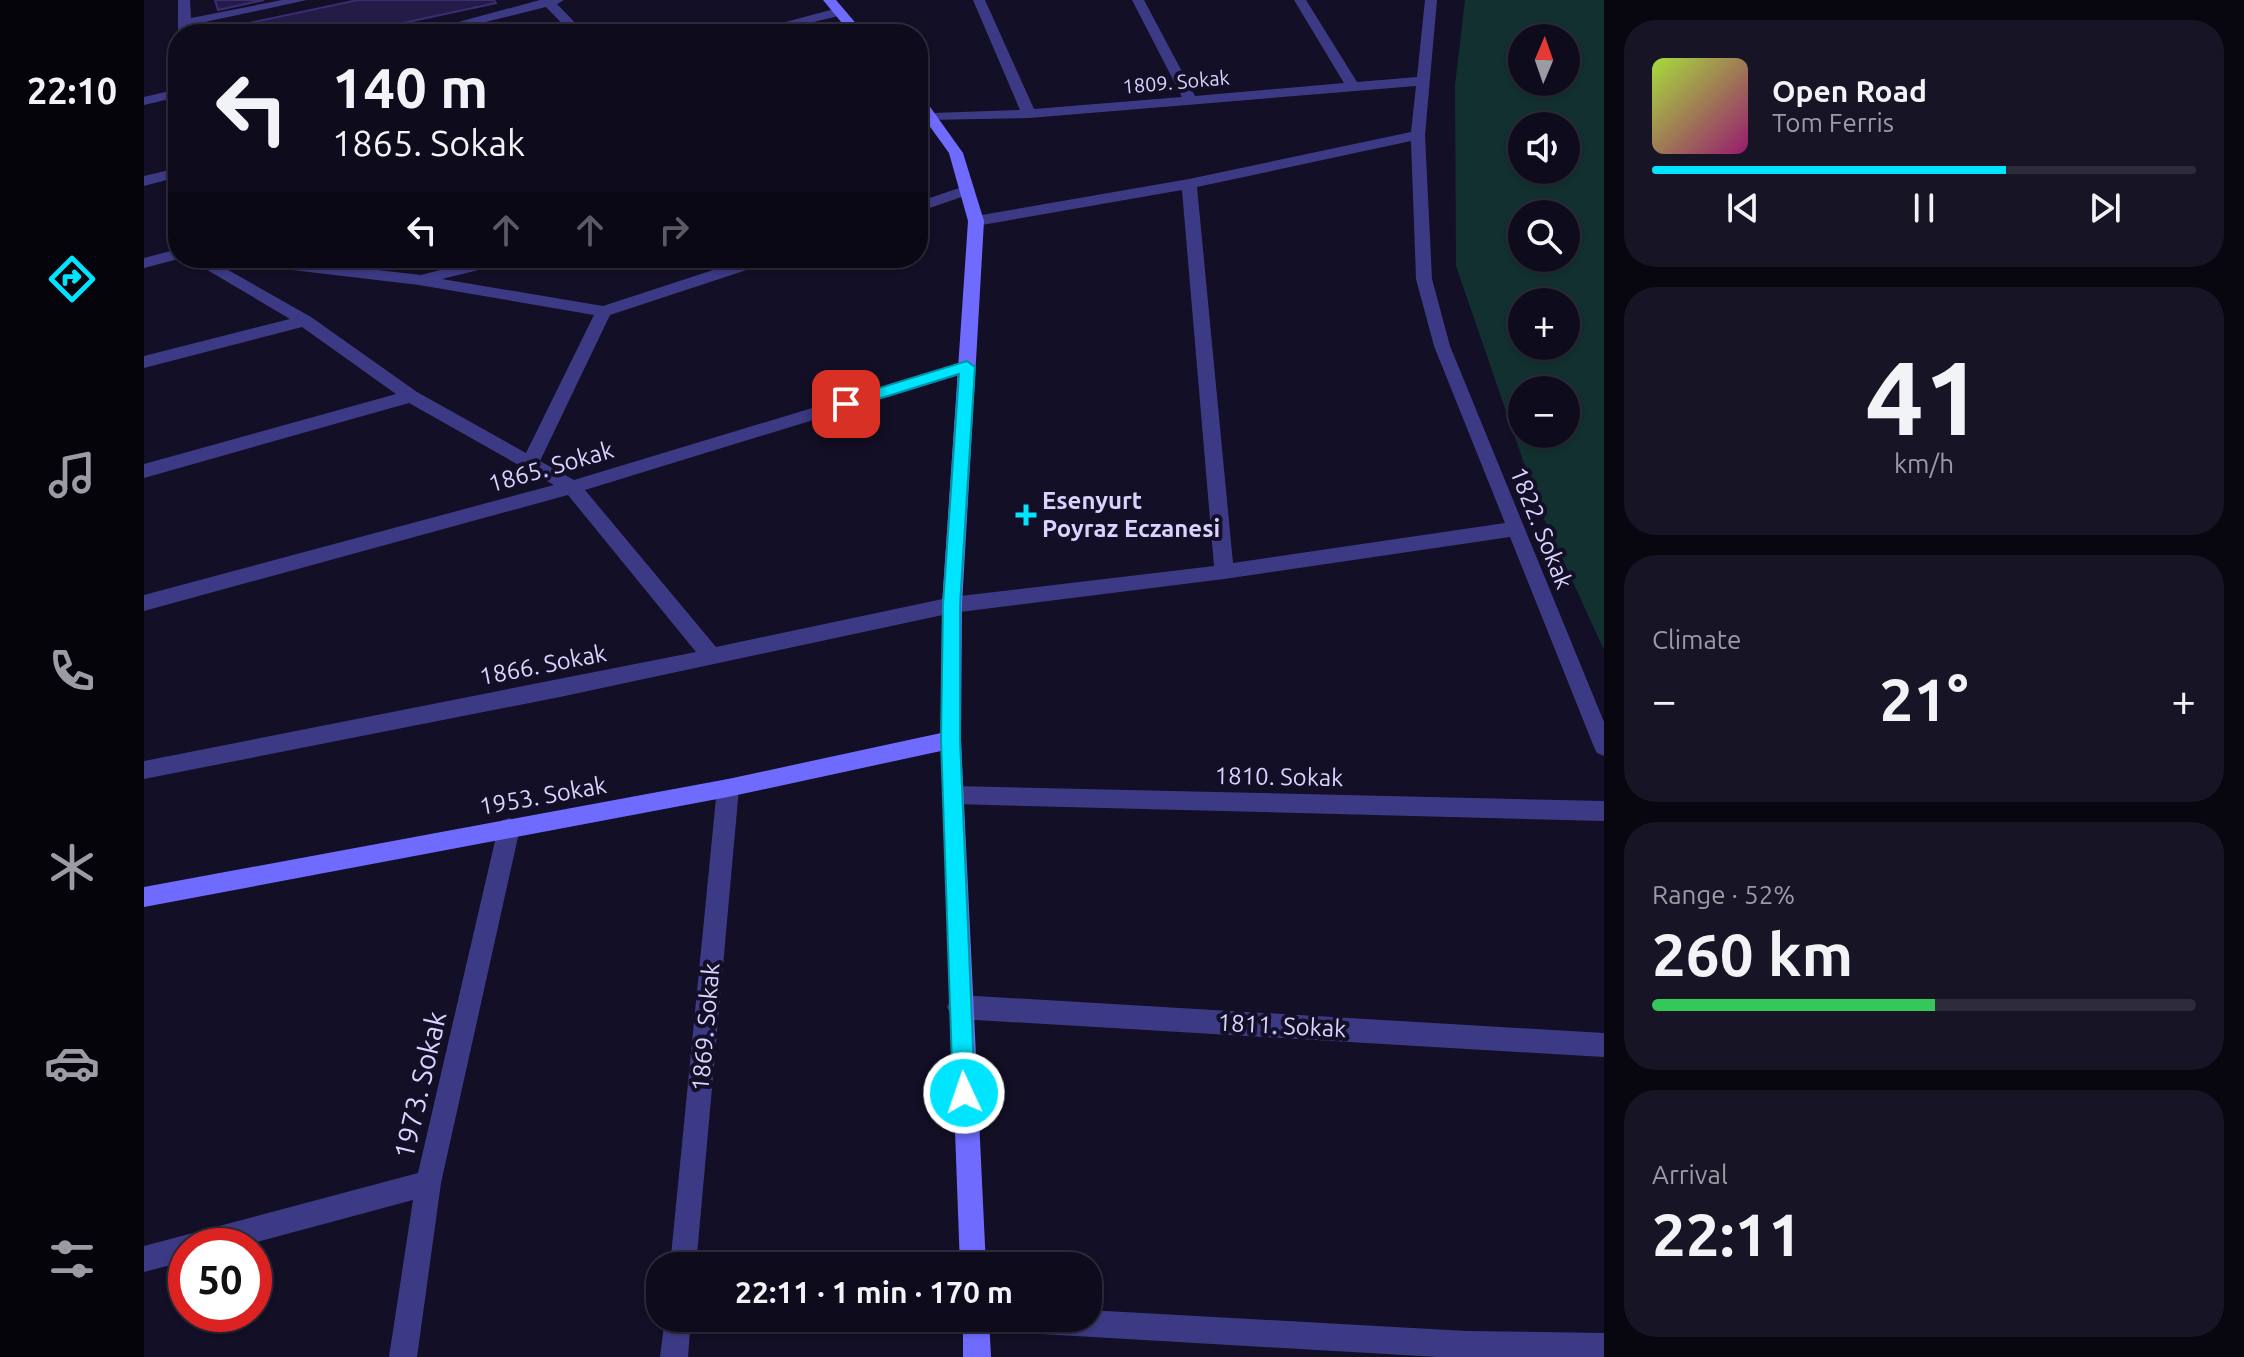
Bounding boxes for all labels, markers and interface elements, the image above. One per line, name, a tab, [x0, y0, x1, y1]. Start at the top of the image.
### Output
north arrow	[1508, 24, 1580, 96]
map controls	[1508, 24, 1580, 448]
icon: left	[200, 56, 304, 160]
text: 140 m	[332, 56, 488, 119]
street label: 1809. Sokak	[1122, 65, 1230, 98]
text: 22:10	[27, 70, 117, 111]
text: Open Road	[1772, 74, 1927, 108]
text: Tom Ferris	[1772, 108, 1894, 137]
button: sound	[1508, 112, 1580, 184]
text: 1865. Sokak	[332, 122, 525, 163]
icon: previous	[1721, 186, 1765, 230]
icon: pause	[1902, 186, 1946, 230]
icon: next	[2083, 186, 2127, 230]
button: search	[1508, 200, 1580, 272]
icon: left	[400, 208, 444, 252]
icon: ahead	[484, 208, 528, 252]
icon: ahead	[568, 208, 612, 252]
icon: right	[652, 208, 696, 252]
icon: directions	[44, 251, 100, 307]
button: +	[1508, 288, 1580, 360]
text: 41	[1865, 338, 1983, 455]
pin	[812, 370, 880, 438]
button: −	[1508, 376, 1580, 448]
icon: arrive	[824, 382, 868, 426]
street label: 1865. Sokak	[485, 436, 616, 497]
icon: music	[44, 447, 100, 503]
text: km/h	[1894, 449, 1954, 478]
street label: 1822. Sokak	[1505, 463, 1578, 593]
place label: Esenyurt Poyraz Eczanesi	[1042, 487, 1220, 542]
marker: Esenyurt Poyraz Eczanesi	[1017, 506, 1035, 524]
text: Climate	[1652, 625, 1741, 654]
street label: 1866. Sokak	[477, 639, 609, 690]
icon: phone	[44, 643, 100, 699]
text: 21°	[1880, 665, 1968, 732]
text: −	[1652, 675, 1677, 724]
text: +	[2171, 675, 2196, 724]
street label: 1810. Sokak	[1214, 762, 1344, 791]
street label: 1953. Sokak	[477, 771, 609, 820]
icon: climate	[44, 839, 100, 895]
text: Range · 52%	[1652, 880, 1795, 909]
text: 260 km	[1652, 920, 1853, 987]
street label: 1869. Sokak	[686, 962, 725, 1092]
street label: 1973. Sokak	[388, 1008, 452, 1162]
street label: 1811. Sokak	[1217, 1009, 1347, 1042]
icon: car	[44, 1035, 100, 1091]
position arrow	[922, 1051, 1006, 1135]
text: Arrival	[1652, 1160, 1728, 1189]
text: 22:11	[1652, 1200, 1802, 1267]
speed limit sign: 50	[168, 1228, 272, 1332]
icon: filters	[44, 1231, 100, 1287]
text: 22:11 · 1 min · 170 m	[735, 1275, 1013, 1309]

